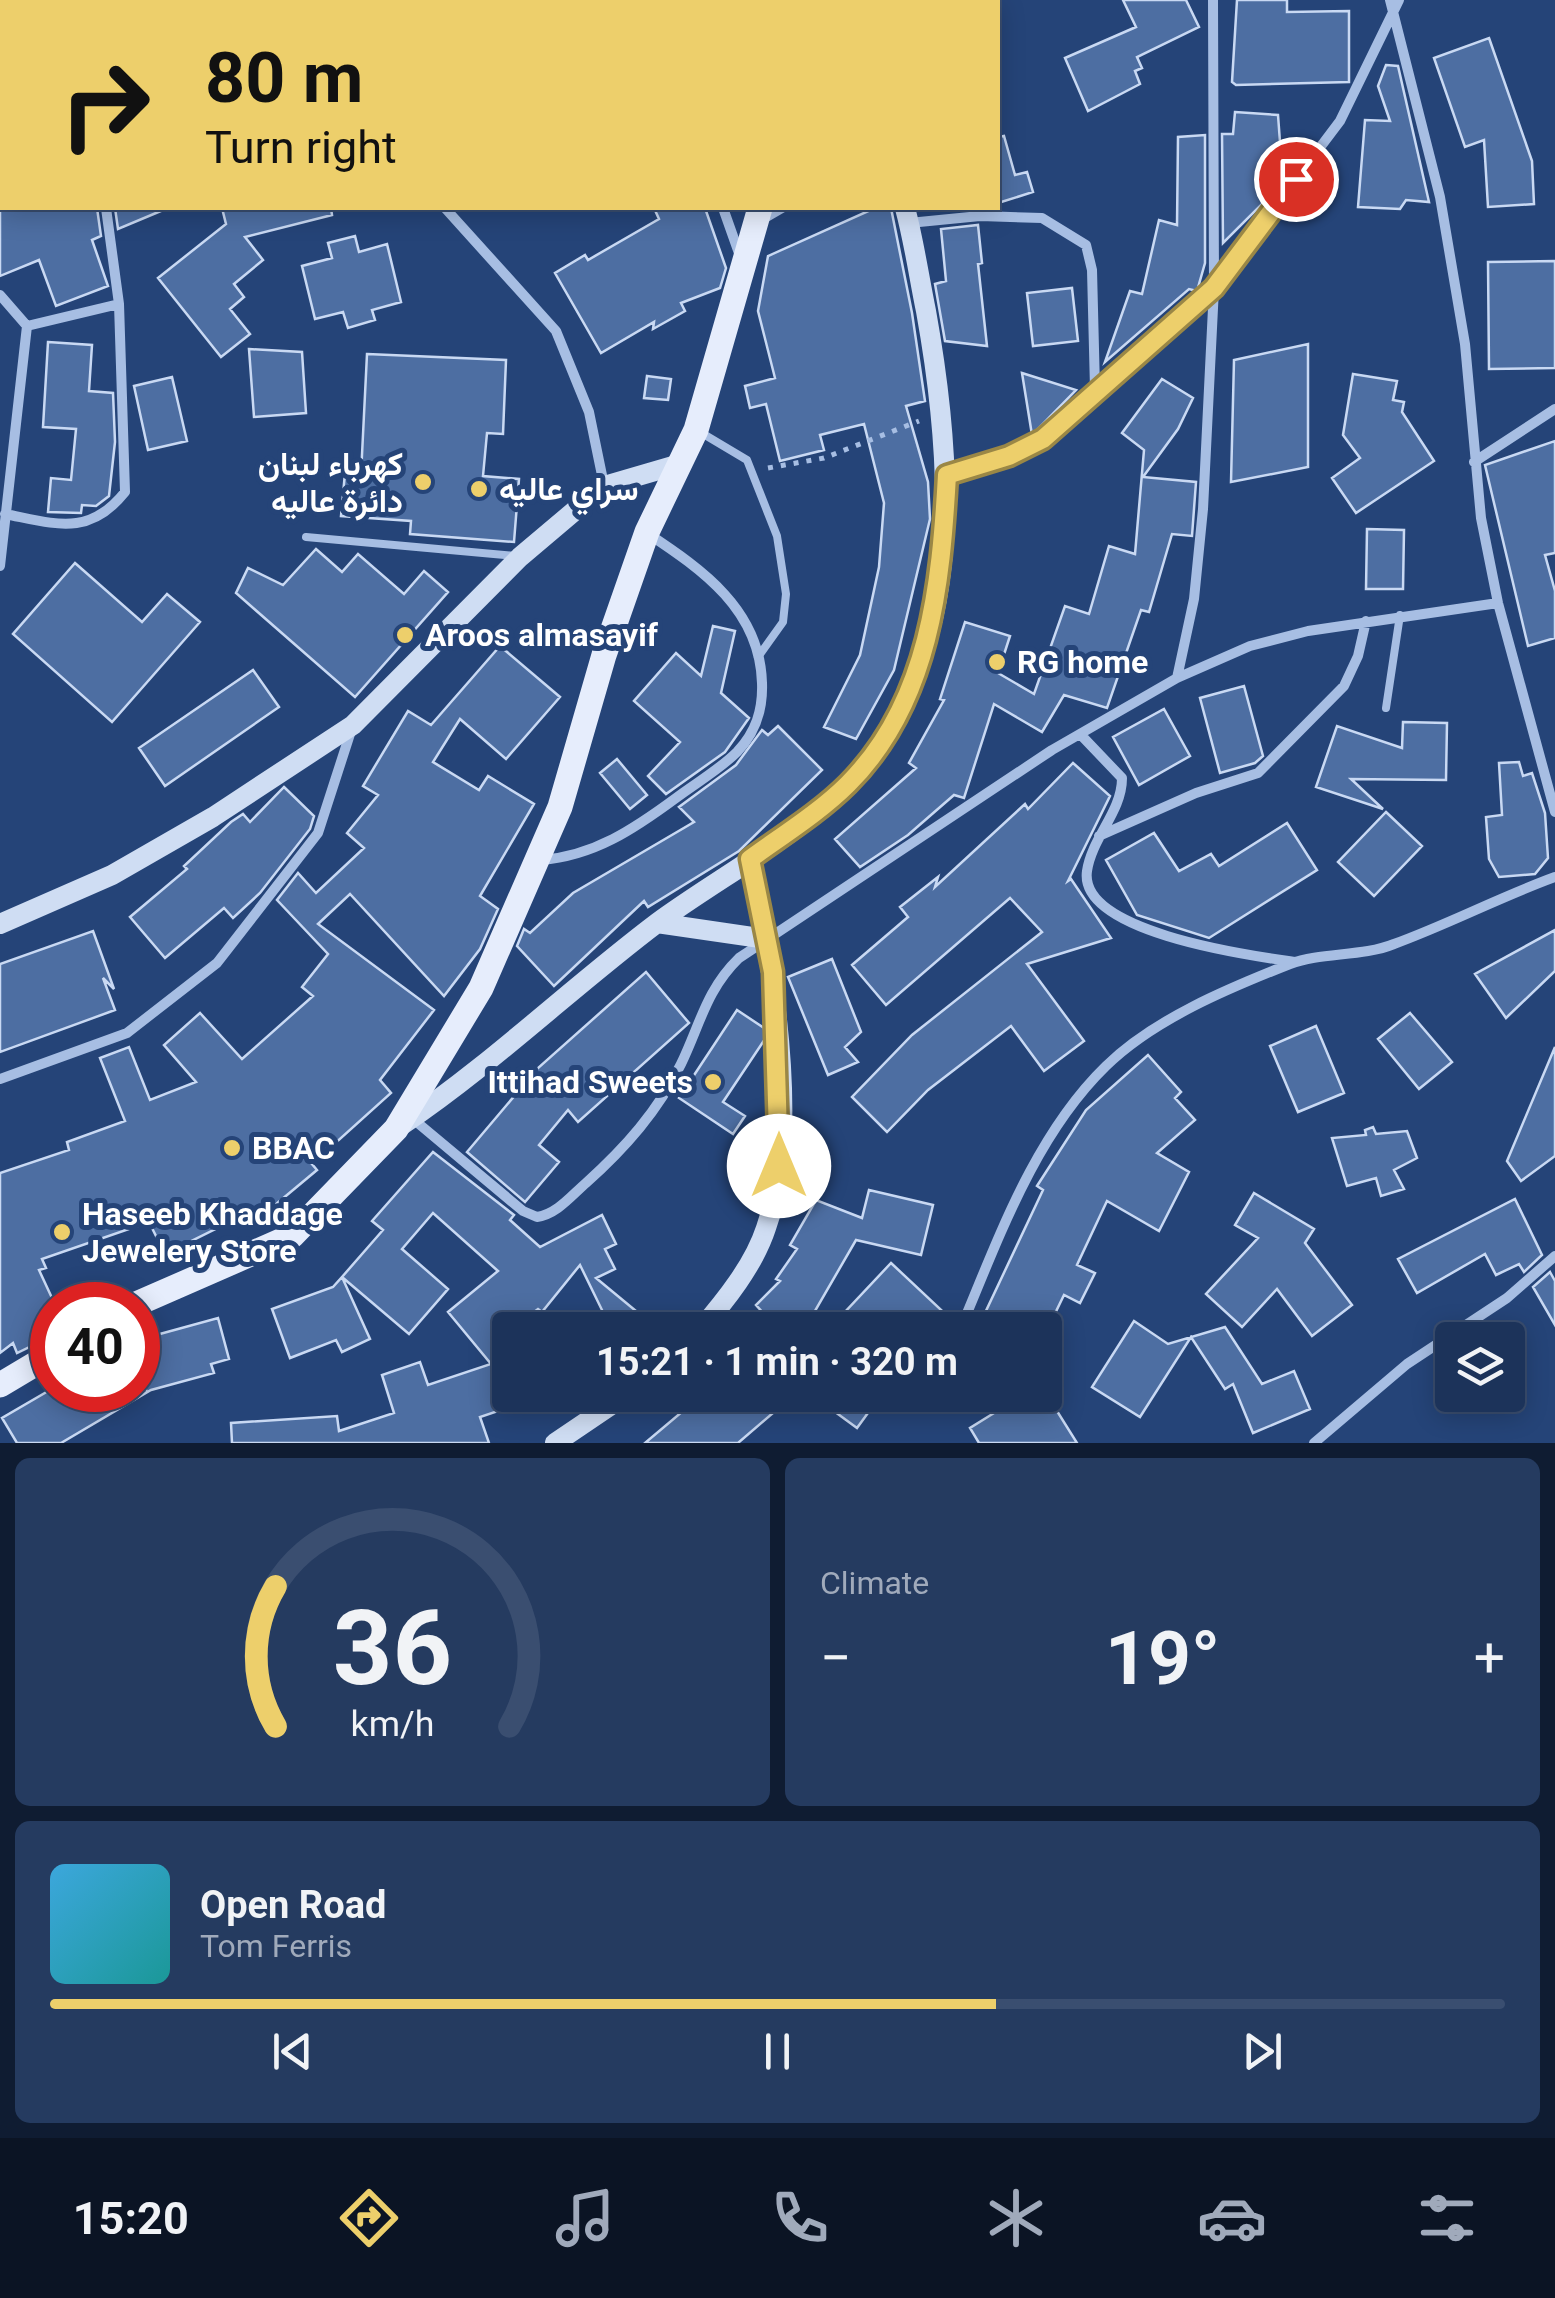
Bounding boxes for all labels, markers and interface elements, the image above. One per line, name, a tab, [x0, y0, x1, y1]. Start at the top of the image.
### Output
text: 80 m	[205, 37, 363, 119]
icon: right	[40, 40, 170, 170]
text: Turn right	[205, 121, 397, 174]
pin	[1254, 137, 1339, 222]
icon: arrive	[1269, 152, 1324, 207]
place label: كهرباء لبنان دائرة عاليه	[258, 445, 403, 521]
place label: سراي عاليه	[499, 470, 638, 515]
marker: كهرباء لبنان دائرة عاليه	[412, 471, 434, 493]
marker: سراي عاليه	[468, 478, 490, 500]
place label: Aroos almasayif	[425, 616, 659, 654]
marker: Aroos almasayif	[394, 624, 416, 646]
place label: RG home	[1017, 643, 1148, 681]
marker: RG home	[986, 651, 1008, 673]
place label: Ittihad Sweets	[487, 1063, 693, 1101]
marker: Ittihad Sweets	[702, 1071, 724, 1093]
position arrow	[727, 1114, 831, 1218]
place label: BBAC	[252, 1129, 335, 1167]
marker: BBAC	[221, 1137, 243, 1159]
place label: Haseeb Khaddage Jewelery Store	[82, 1195, 343, 1270]
marker: Haseeb Khaddage Jewelery Store	[51, 1221, 73, 1243]
speed limit sign: 40	[30, 1282, 160, 1412]
map controls	[1435, 1322, 1525, 1412]
button: layers	[1435, 1322, 1525, 1412]
text: 15:21 · 1 min · 320 m	[596, 1340, 958, 1384]
text: Climate	[820, 1564, 929, 1602]
text: 36	[333, 1588, 452, 1709]
text: 19°	[1105, 1614, 1220, 1702]
text: −	[820, 1626, 851, 1690]
text: +	[1474, 1626, 1505, 1690]
text: km/h	[351, 1703, 434, 1745]
text: Open Road	[200, 1883, 386, 1927]
text: Tom Ferris	[200, 1927, 352, 1965]
icon: previous	[265, 2024, 320, 2079]
icon: pause	[750, 2024, 805, 2079]
icon: next	[1235, 2024, 1290, 2079]
icon: directions	[334, 2183, 404, 2253]
icon: music	[550, 2183, 620, 2253]
icon: phone	[765, 2183, 835, 2253]
icon: climate	[981, 2183, 1051, 2253]
icon: car	[1197, 2183, 1267, 2253]
icon: filters	[1412, 2183, 1482, 2253]
text: 15:20	[73, 2192, 189, 2245]

